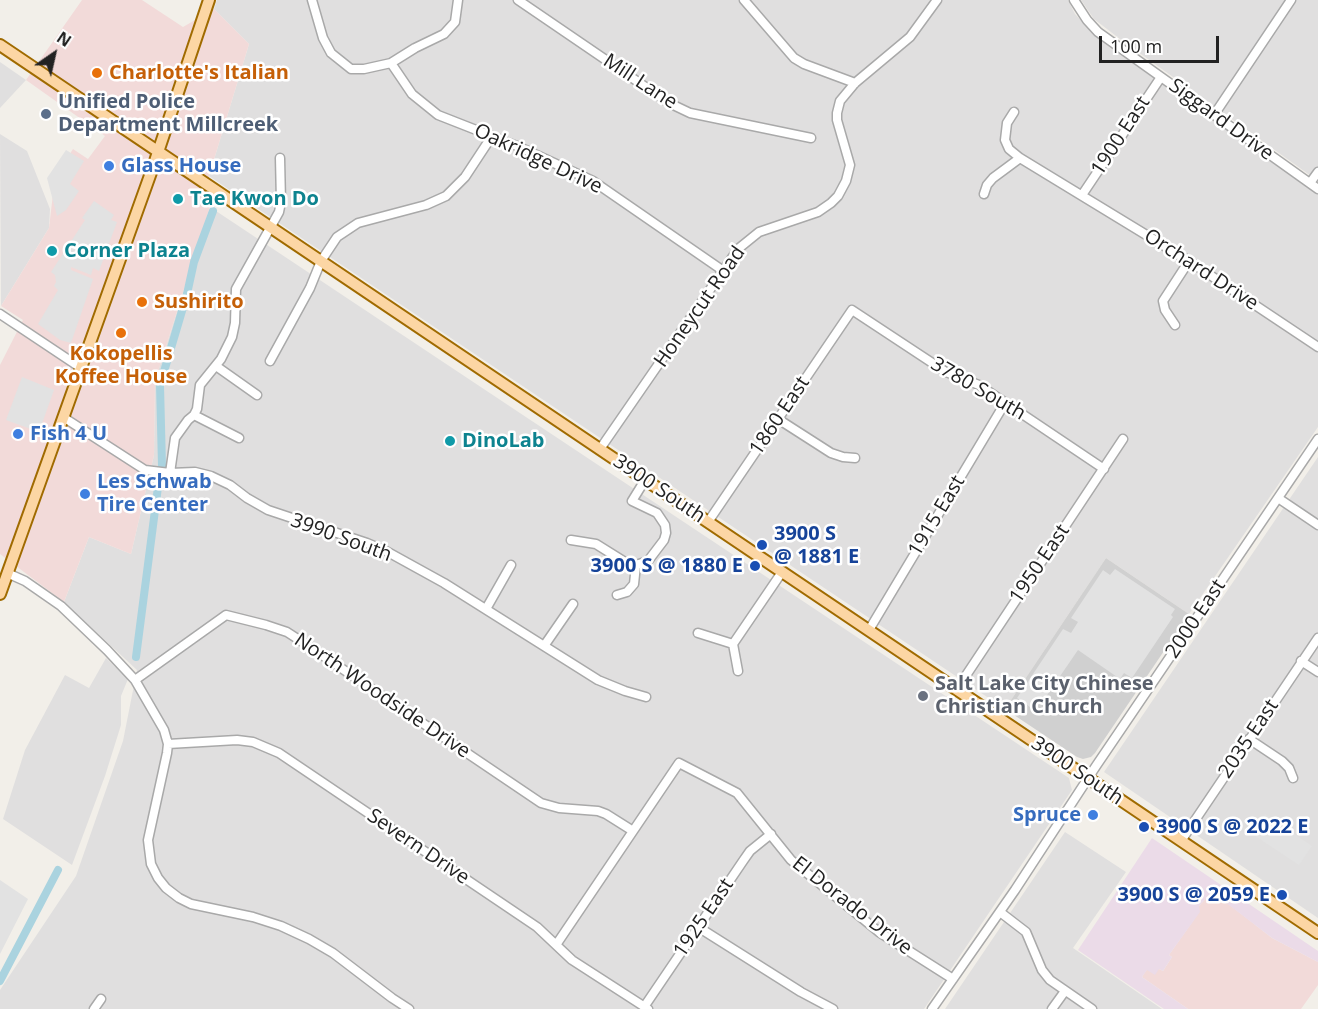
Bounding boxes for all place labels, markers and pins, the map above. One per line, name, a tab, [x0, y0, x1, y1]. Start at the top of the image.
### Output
place label: Charlotte's Italian	[109, 61, 289, 85]
marker: Charlotte's Italian	[90, 66, 104, 80]
place label: Unified Police Department Millcreek	[58, 90, 278, 137]
marker: Unified Police Department Millcreek	[39, 107, 53, 121]
place label: Glass House	[121, 154, 241, 178]
marker: Glass House	[102, 159, 116, 173]
place label: Tae Kwon Do	[190, 187, 319, 211]
marker: Tae Kwon Do	[171, 192, 185, 206]
place label: Corner Plaza	[64, 239, 190, 263]
marker: Corner Plaza	[45, 244, 59, 258]
place label: Sushirito	[154, 290, 244, 314]
marker: Sushirito	[135, 295, 149, 309]
marker: Kokopellis Koffee House	[114, 326, 128, 340]
place label: Kokopellis Koffee House	[55, 342, 187, 389]
place label: Fish 4 U	[30, 422, 107, 446]
marker: Fish 4 U	[11, 427, 25, 441]
place label: DinoLab	[462, 429, 544, 453]
marker: DinoLab	[443, 434, 457, 448]
place label: Les Schwab Tire Center	[97, 470, 212, 517]
marker: Les Schwab Tire Center	[78, 487, 92, 501]
place label: 3900 S @ 1881 E	[774, 522, 859, 569]
marker: 3900 S @ 1881 E	[755, 538, 769, 552]
place label: 3900 S @ 1880 E	[591, 554, 743, 578]
marker: 3900 S @ 1880 E	[748, 559, 762, 573]
place label: Salt Lake City Chinese Christian Church	[935, 672, 1154, 719]
marker: Salt Lake City Chinese Christian Church	[916, 689, 930, 703]
place label: Spruce	[1013, 803, 1081, 827]
marker: Spruce	[1086, 808, 1100, 822]
place label: 3900 S @ 2022 E	[1156, 815, 1308, 839]
marker: 3900 S @ 2022 E	[1137, 820, 1151, 834]
place label: 3900 S @ 2059 E	[1118, 883, 1270, 907]
marker: 3900 S @ 2059 E	[1275, 888, 1289, 902]

